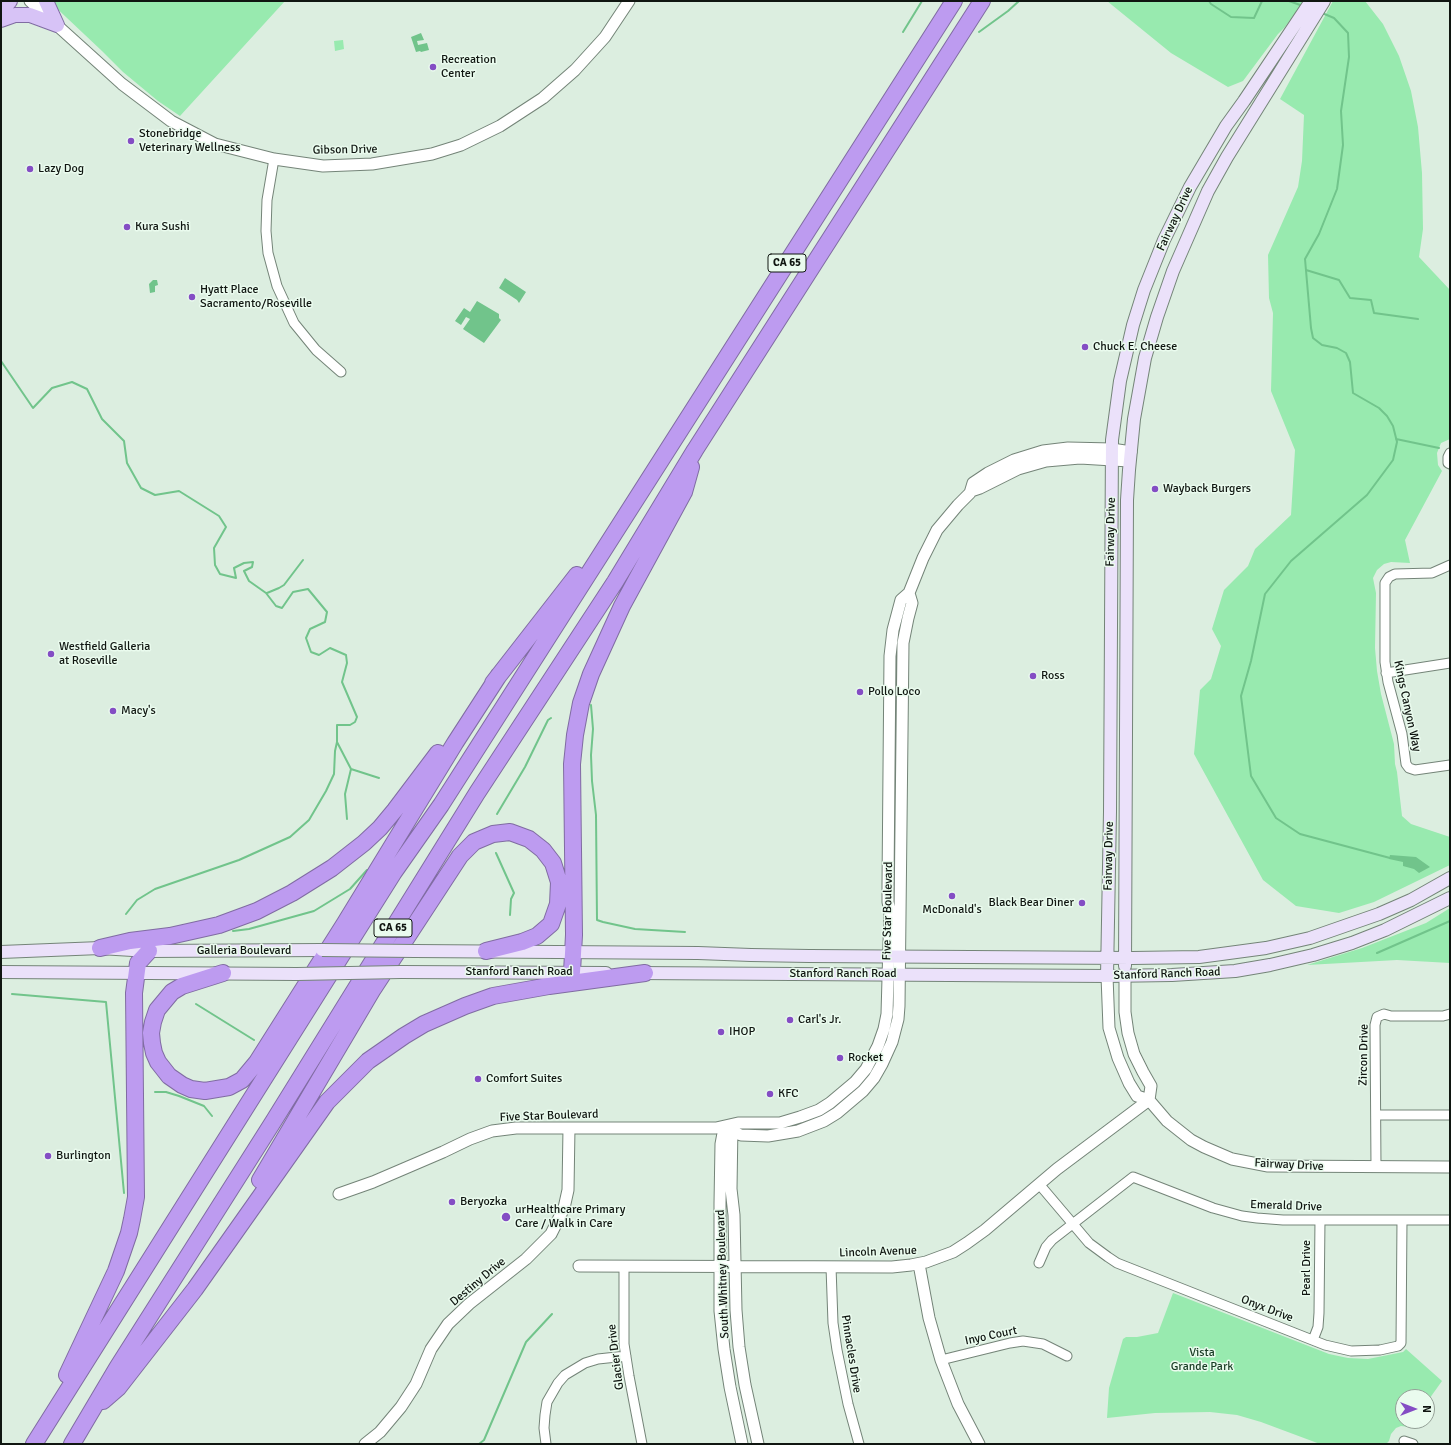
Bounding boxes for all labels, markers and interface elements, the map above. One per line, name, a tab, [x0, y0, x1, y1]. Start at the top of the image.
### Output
place label: Recreation Center	[441, 53, 496, 81]
marker: Recreation Center	[428, 62, 438, 72]
place label: Stonebridge Veterinary Wellness	[139, 127, 241, 155]
marker: Stonebridge Veterinary Wellness	[126, 136, 136, 146]
street label: Gibson Drive	[312, 142, 378, 158]
place label: Lazy Dog	[38, 162, 84, 176]
marker: Lazy Dog	[25, 164, 35, 174]
street label: Fairway Drive	[1154, 184, 1196, 254]
place label: Kura Sushi	[135, 220, 190, 234]
marker: Kura Sushi	[122, 222, 132, 232]
road number: CA 65	[768, 254, 806, 272]
place label: Hyatt Place Sacramento/Roseville	[200, 283, 312, 311]
marker: Hyatt Place Sacramento/Roseville	[187, 292, 197, 302]
place label: Chuck E. Cheese	[1093, 340, 1177, 354]
marker: Chuck E. Cheese	[1080, 342, 1090, 352]
place label: Wayback Burgers	[1163, 482, 1251, 496]
marker: Wayback Burgers	[1150, 484, 1160, 494]
street label: Fairway Drive	[1103, 497, 1119, 567]
place label: Westfield Galleria at Roseville	[59, 640, 150, 668]
marker: Westfield Galleria at Roseville	[46, 649, 56, 659]
street label: Kings Canyon Way	[1390, 659, 1424, 753]
place label: Ross	[1041, 669, 1065, 683]
marker: Ross	[1028, 671, 1038, 681]
place label: Pollo Loco	[868, 685, 920, 699]
marker: Pollo Loco	[855, 687, 865, 697]
place label: Macy's	[121, 704, 156, 718]
marker: Macy's	[108, 706, 118, 716]
street label: Fairway Drive	[1101, 821, 1117, 891]
street label: Five Star Boulevard	[880, 861, 896, 961]
marker: McDonald's	[947, 891, 957, 901]
place label: Black Bear Diner	[988, 896, 1074, 910]
marker: Black Bear Diner	[1077, 898, 1087, 908]
place label: McDonald's	[922, 903, 982, 917]
road number: CA 65	[374, 919, 412, 937]
street label: Galleria Boulevard	[197, 944, 291, 958]
street label: Stanford Ranch Road	[465, 965, 573, 979]
street label: Stanford Ranch Road	[1113, 965, 1221, 983]
street label: Stanford Ranch Road	[789, 967, 897, 981]
place label: Carl's Jr.	[798, 1013, 841, 1027]
marker: Carl's Jr.	[785, 1015, 795, 1025]
street label: Zircon Drive	[1356, 1024, 1372, 1086]
place label: IHOP	[729, 1025, 755, 1039]
marker: IHOP	[716, 1027, 726, 1037]
place label: Rocket	[848, 1051, 883, 1065]
marker: Rocket	[835, 1053, 845, 1063]
place label: Comfort Suites	[486, 1072, 562, 1086]
marker: Comfort Suites	[473, 1074, 483, 1084]
place label: KFC	[778, 1087, 799, 1101]
marker: KFC	[765, 1089, 775, 1099]
street label: Five Star Boulevard	[499, 1107, 599, 1125]
place label: Burlington	[56, 1149, 111, 1163]
marker: Burlington	[43, 1151, 53, 1161]
street label: Fairway Drive	[1254, 1156, 1324, 1174]
place label: Beryozka	[460, 1195, 507, 1209]
marker: Beryozka	[447, 1197, 457, 1207]
street label: Emerald Drive	[1250, 1198, 1322, 1214]
place label: urHealthcare Primary Care / Walk in Care	[515, 1203, 625, 1231]
street label: South Whitney Boulevard	[714, 1209, 732, 1339]
marker: urHealthcare Primary Care / Walk in Care	[500, 1211, 512, 1223]
street label: Pearl Drive	[1300, 1240, 1314, 1296]
street label: Lincoln Avenue	[839, 1243, 917, 1261]
street label: Destiny Drive	[447, 1255, 509, 1309]
street label: Onyx Drive	[1239, 1292, 1295, 1326]
street label: Pinnacles Drive	[838, 1314, 864, 1394]
street label: Glacier Drive	[605, 1323, 627, 1391]
street label: Inyo Court	[964, 1323, 1018, 1349]
park label: Vista Grande Park	[1171, 1346, 1233, 1374]
north arrow	[1395, 1389, 1435, 1429]
text: N	[1420, 1405, 1433, 1413]

